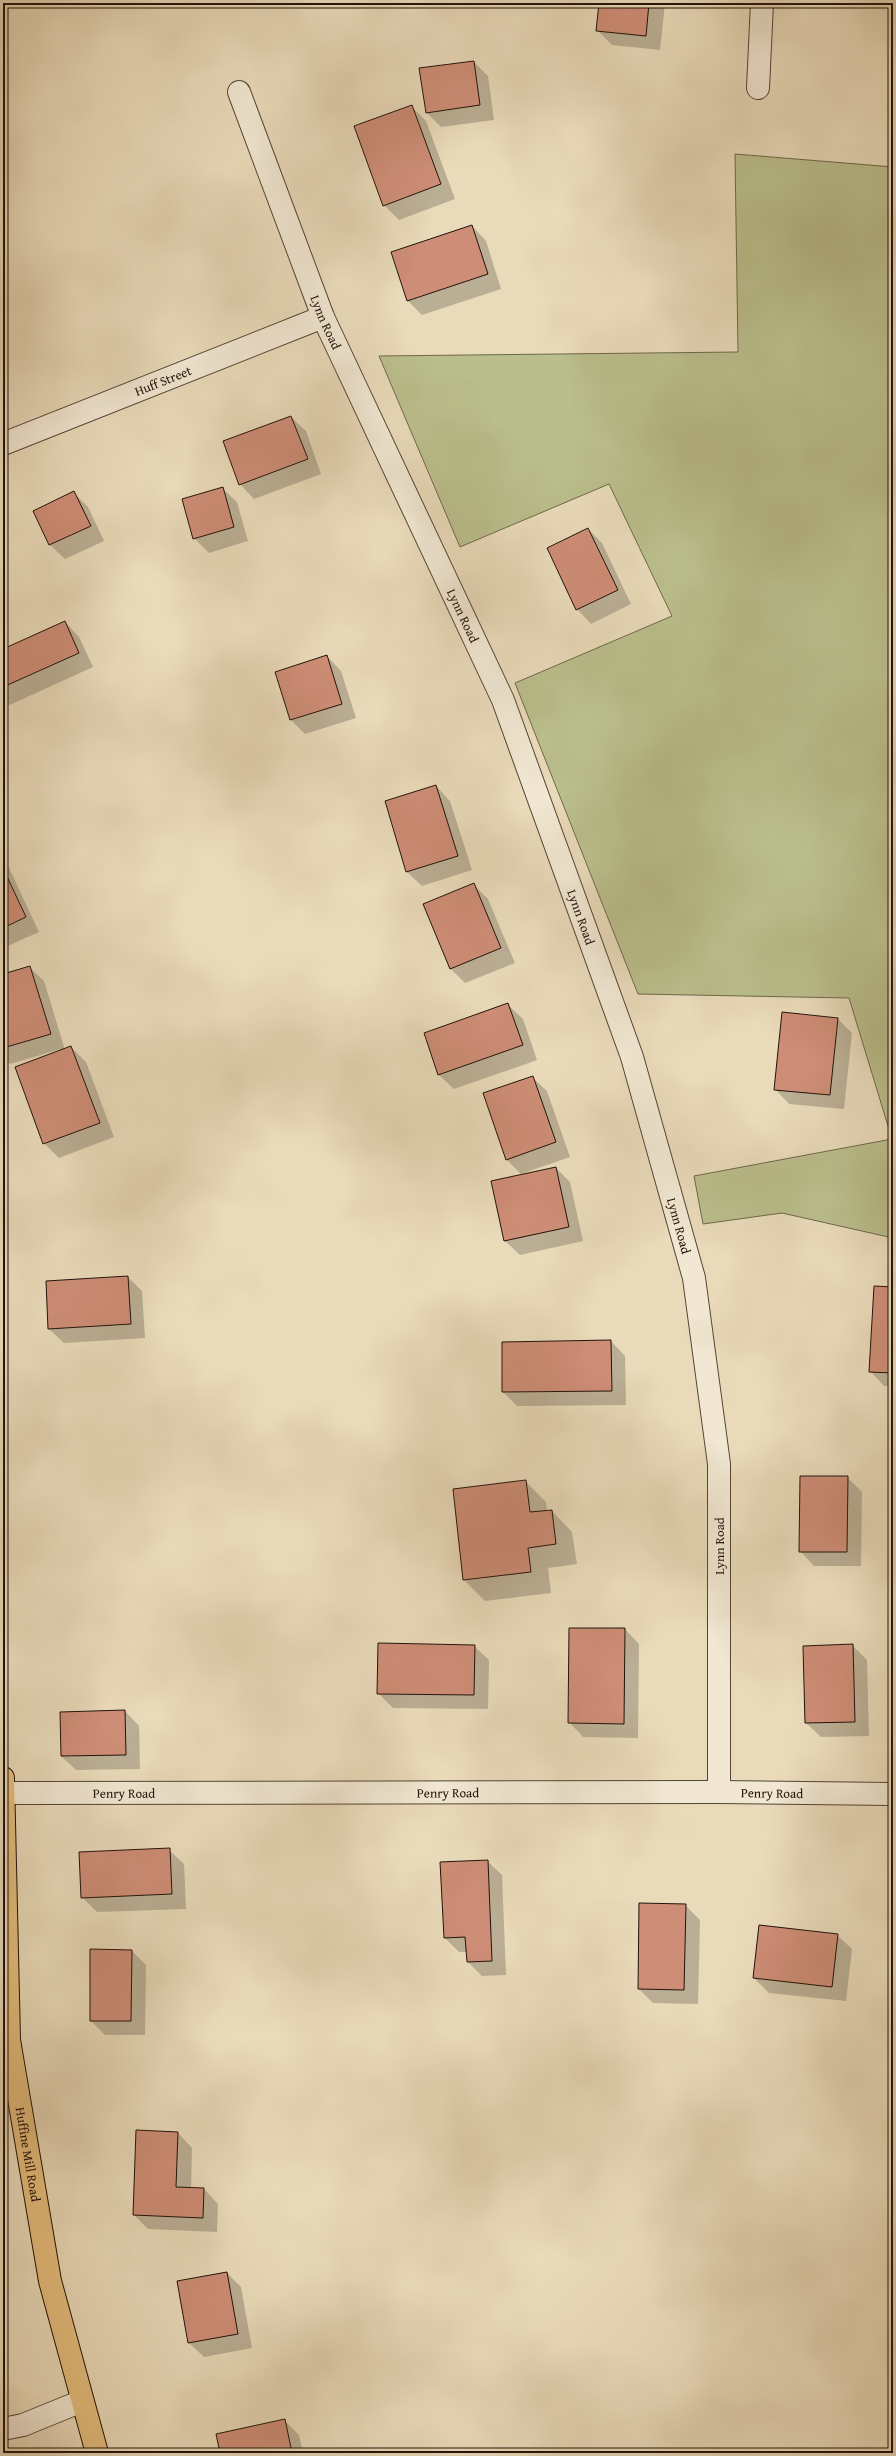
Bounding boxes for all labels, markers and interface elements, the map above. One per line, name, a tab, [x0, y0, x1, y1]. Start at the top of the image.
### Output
street label: Lynn Road	[306, 292, 346, 353]
street label: Huff Street	[132, 361, 195, 401]
street label: Lynn Road	[442, 586, 484, 646]
street label: Lynn Road	[562, 887, 600, 947]
street label: Lynn Road	[662, 1195, 696, 1256]
street label: Lynn Road	[710, 1517, 729, 1575]
street label: Penry Road	[417, 1783, 479, 1802]
street label: Penry Road	[741, 1783, 803, 1803]
street label: Penry Road	[93, 1784, 155, 1803]
street label: Huffine Mill Road	[11, 2106, 45, 2203]

